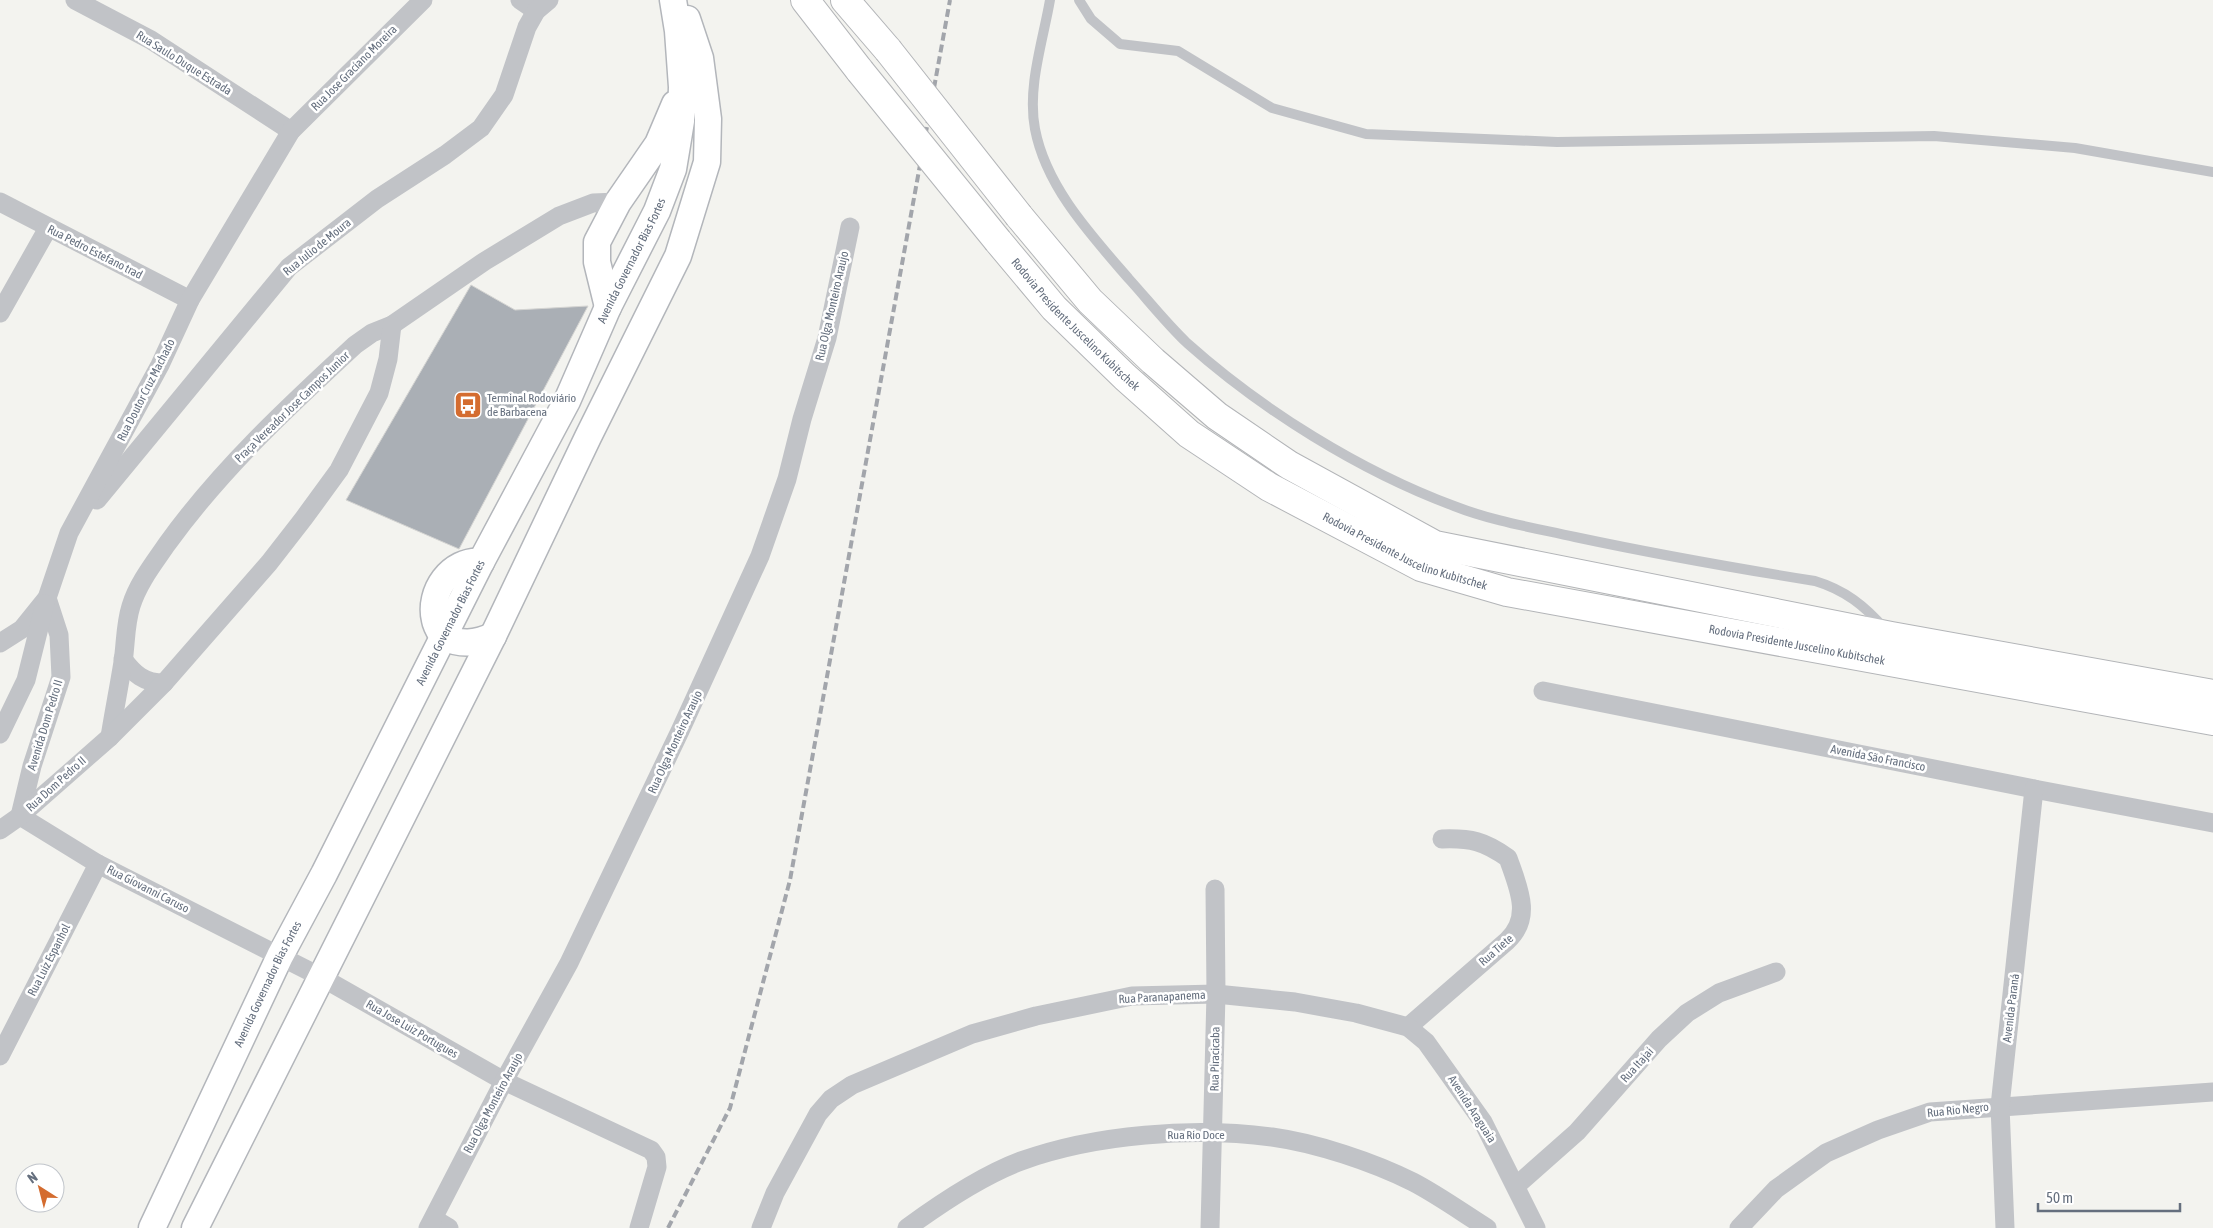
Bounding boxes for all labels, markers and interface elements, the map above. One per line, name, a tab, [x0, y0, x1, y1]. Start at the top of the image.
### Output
street label: Rua Jose Graciano Moreira	[308, 22, 400, 114]
street label: Rua Saulo Duque Estrada	[134, 28, 234, 98]
street label: Avenida Governador Bias Fortes	[595, 196, 668, 325]
street label: Rua Julio de Moura	[280, 215, 354, 279]
street label: Rua Pedro Estefano trad	[45, 222, 145, 282]
street label: Rua Olga Monteiro Araujo	[813, 250, 851, 362]
street label: Rodovia Presidente Juscelino Kubitschek	[1008, 255, 1143, 394]
street label: Rua Doutor Cruz Machado	[114, 336, 178, 443]
street label: Praça Vereador Jose Campos Junior	[232, 348, 352, 465]
bus stop icon: Terminal Rodoviário de Barbacena	[453, 390, 483, 420]
place label: Terminal Rodoviário de Barbacena	[487, 391, 577, 419]
street label: Rodovia Presidente Juscelino Kubitschek	[1320, 509, 1490, 593]
street label: Avenida Governador Bias Fortes	[413, 558, 488, 688]
street label: Rodovia Presidente Juscelino Kubitschek	[1708, 622, 1887, 668]
street label: Avenida Dom Pedro II	[25, 678, 65, 772]
street label: Rua Olga Monteiro Araujo	[645, 688, 705, 796]
street label: Avenida São Francisco	[1829, 742, 1927, 774]
street label: Rua Dom Pedro II	[23, 754, 89, 814]
street label: Rua Giovanni Caruso	[105, 862, 192, 916]
street label: Avenida Governador Bias Fortes	[231, 919, 304, 1049]
street label: Rua Luiz Espanhol	[25, 921, 74, 998]
street label: Rua Tiete	[1476, 931, 1516, 969]
street label: Avenida Paraná	[2000, 973, 2022, 1043]
street label: Rua Paranapanema	[1118, 988, 1206, 1006]
street label: Rua Jose Luiz Portugues	[364, 997, 460, 1061]
street label: Rua Piracicaba	[1207, 1026, 1223, 1092]
street label: Rua Itajai	[1618, 1045, 1656, 1085]
street label: Rua Olga Monteiro Araujo	[461, 1050, 526, 1156]
street label: Avenida Araguaia	[1445, 1073, 1499, 1145]
street label: Rua Rio Negro	[1926, 1100, 1990, 1120]
street label: Rua Rio Doce	[1167, 1128, 1225, 1142]
north arrow	[15, 1163, 65, 1213]
text: N	[24, 1169, 40, 1186]
scale bar	[2038, 1180, 2180, 1212]
text: 50 m	[2046, 1189, 2073, 1206]

